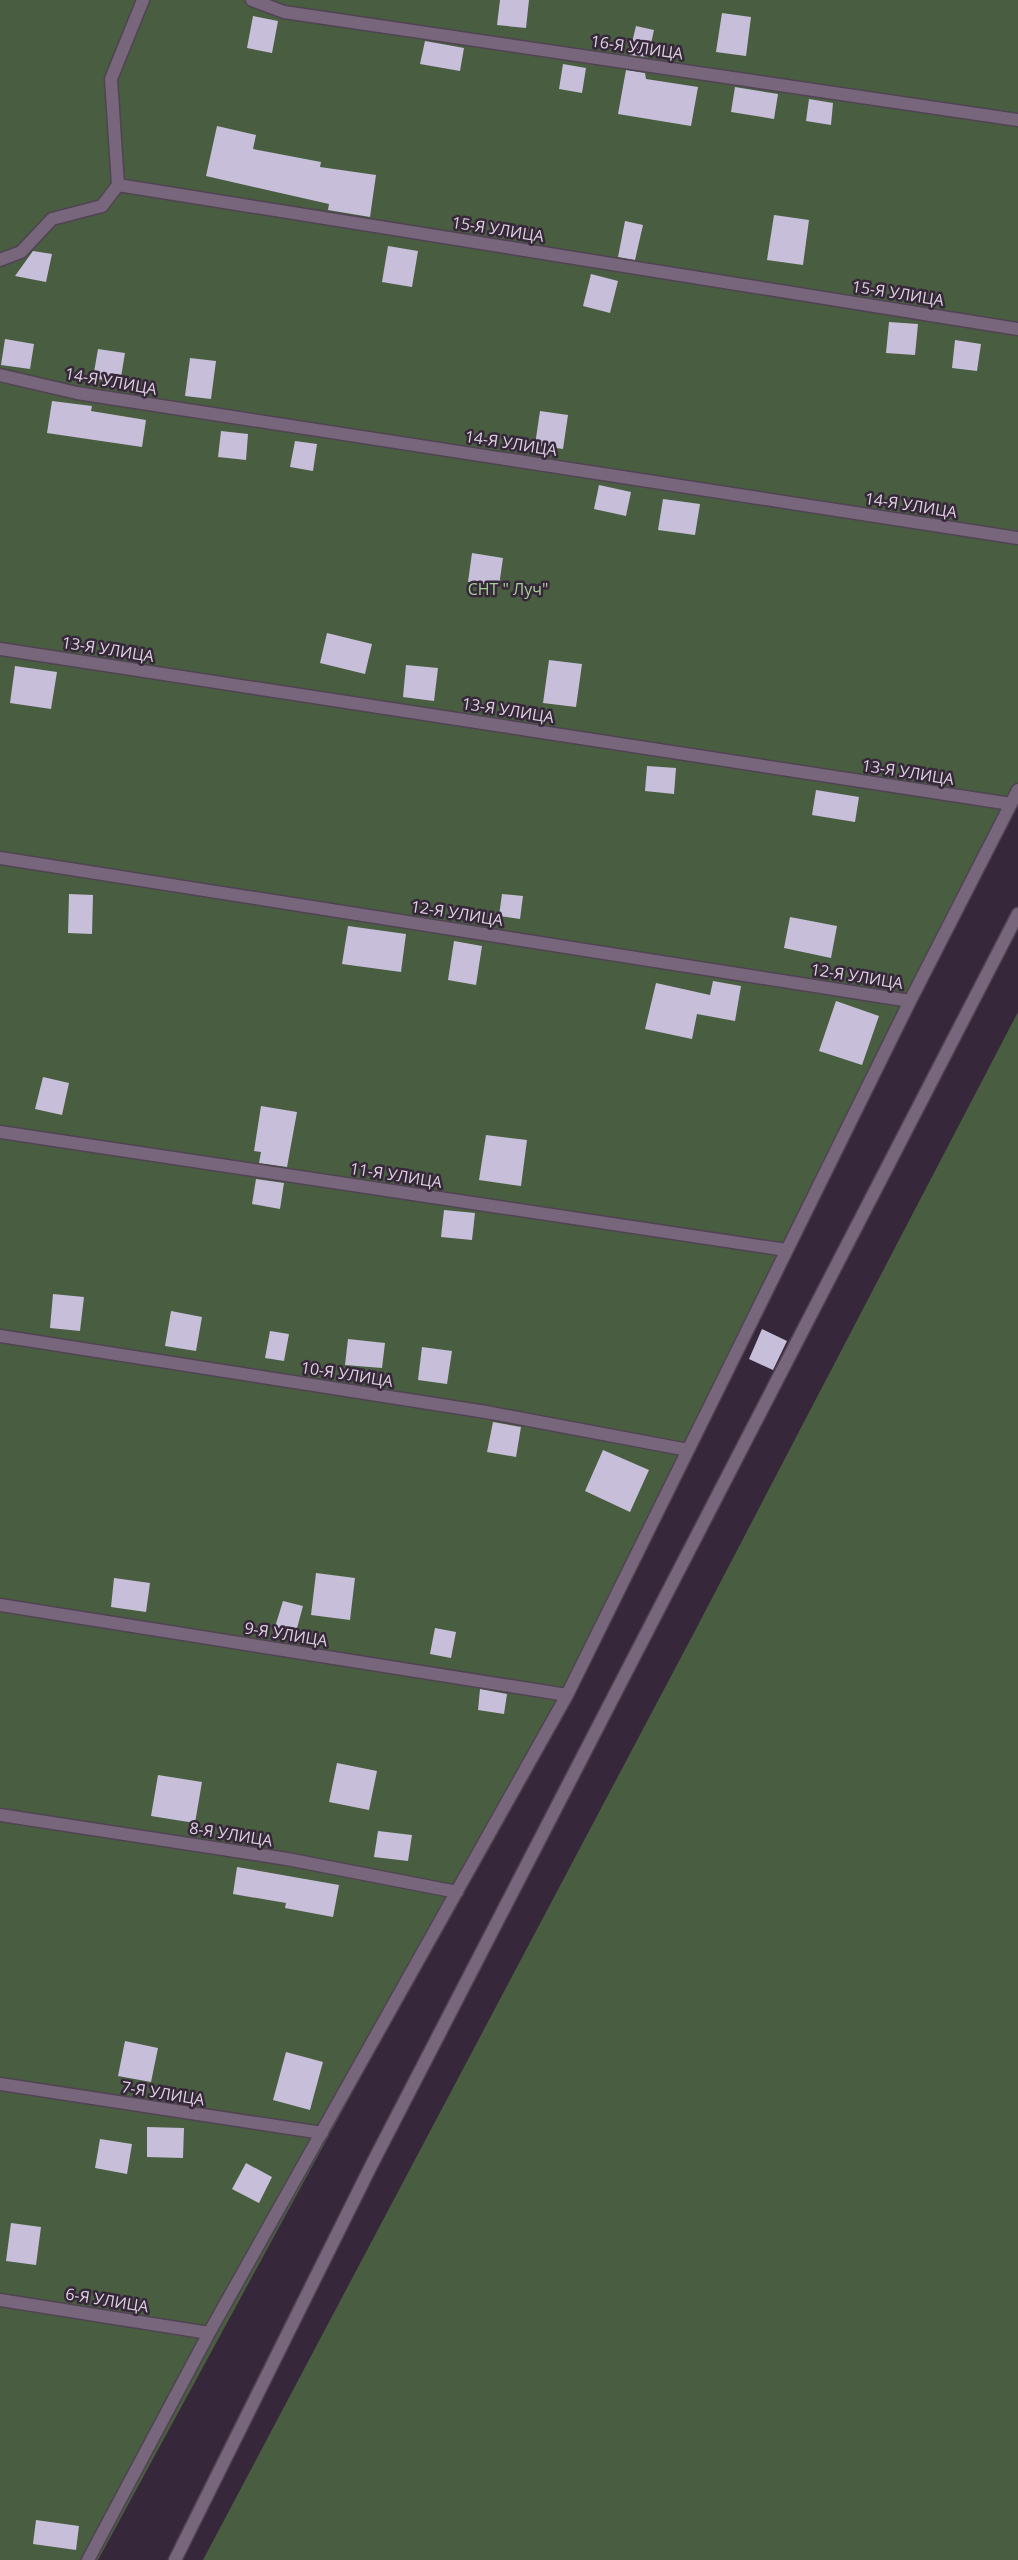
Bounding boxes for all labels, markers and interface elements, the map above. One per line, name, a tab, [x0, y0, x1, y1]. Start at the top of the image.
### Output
street label: 16-Я УЛИЦА	[589, 30, 685, 64]
street label: 15-Я УЛИЦА	[450, 211, 546, 247]
street label: 15-Я УЛИЦА	[850, 275, 946, 311]
street label: 14-Я УЛИЦА	[63, 362, 160, 400]
street label: 14-Я УЛИЦА	[463, 425, 559, 461]
street label: 14-Я УЛИЦА	[863, 487, 959, 523]
park label: СНТ " Луч"	[468, 578, 548, 600]
street label: 13-Я УЛИЦА	[60, 631, 156, 667]
street label: 13-Я УЛИЦА	[460, 692, 556, 728]
street label: 13-Я УЛИЦА	[860, 754, 956, 790]
street label: 12-Я УЛИЦА	[409, 895, 505, 931]
street label: 12-Я УЛИЦА	[809, 958, 905, 994]
street label: 11-Я УЛИЦА	[348, 1157, 444, 1193]
street label: 10-Я УЛИЦА	[299, 1356, 395, 1392]
street label: 9-Я УЛИЦА	[243, 1617, 330, 1652]
street label: 8-Я УЛИЦА	[188, 1817, 275, 1852]
street label: 7-Я УЛИЦА	[120, 2076, 207, 2111]
street label: 6-Я УЛИЦА	[64, 2283, 151, 2318]

